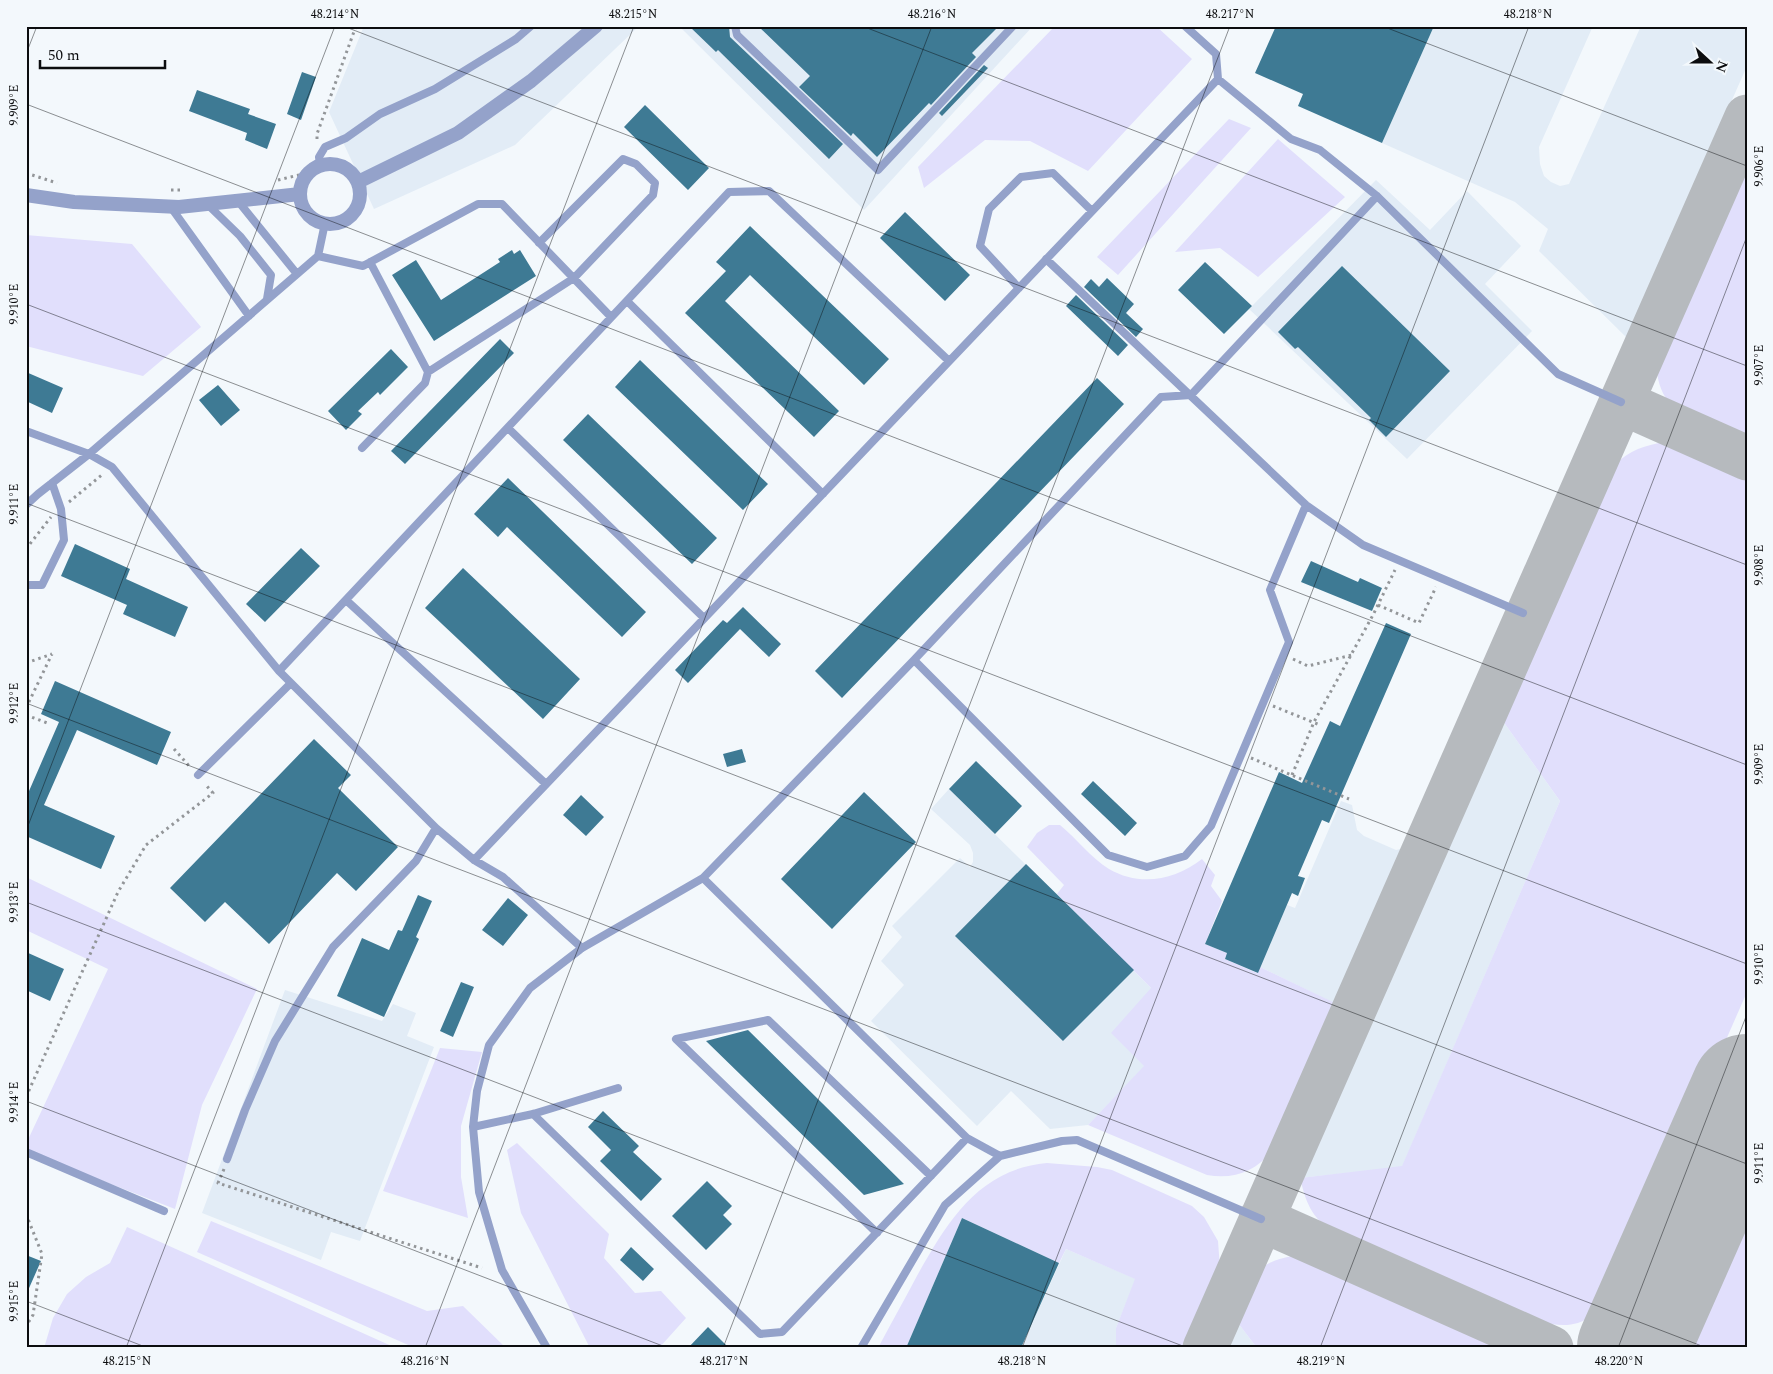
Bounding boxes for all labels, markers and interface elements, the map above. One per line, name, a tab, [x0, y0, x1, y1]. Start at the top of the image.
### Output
text: 48.214°N	[311, 5, 359, 24]
text: 48.215°N	[609, 5, 657, 24]
text: 48.216°N	[908, 5, 956, 24]
text: 48.217°N	[1206, 5, 1254, 24]
text: 48.218°N	[1504, 5, 1552, 24]
scale bar	[40, 38, 165, 70]
north arrow	[1686, 38, 1736, 88]
text: 50 m	[48, 44, 80, 67]
text: N	[1710, 57, 1734, 76]
text: 9.909°E	[5, 85, 24, 125]
text: 9.906°E	[1750, 146, 1769, 186]
text: 9.910°E	[5, 284, 24, 324]
text: 9.907°E	[1750, 345, 1769, 385]
text: 9.911°E	[5, 484, 24, 524]
text: 9.908°E	[1750, 545, 1769, 585]
text: 9.912°E	[5, 683, 24, 723]
text: 9.909°E	[1750, 744, 1769, 784]
text: 9.913°E	[5, 882, 24, 922]
text: 9.910°E	[1750, 944, 1769, 984]
text: 9.914°E	[5, 1082, 24, 1122]
text: 9.911°E	[1750, 1143, 1769, 1183]
text: 9.915°E	[5, 1281, 24, 1321]
text: 48.215°N	[103, 1352, 151, 1371]
text: 48.216°N	[401, 1352, 449, 1371]
text: 48.217°N	[700, 1352, 748, 1371]
text: 48.218°N	[998, 1352, 1046, 1371]
text: 48.219°N	[1297, 1352, 1345, 1371]
text: 48.220°N	[1595, 1352, 1643, 1371]

